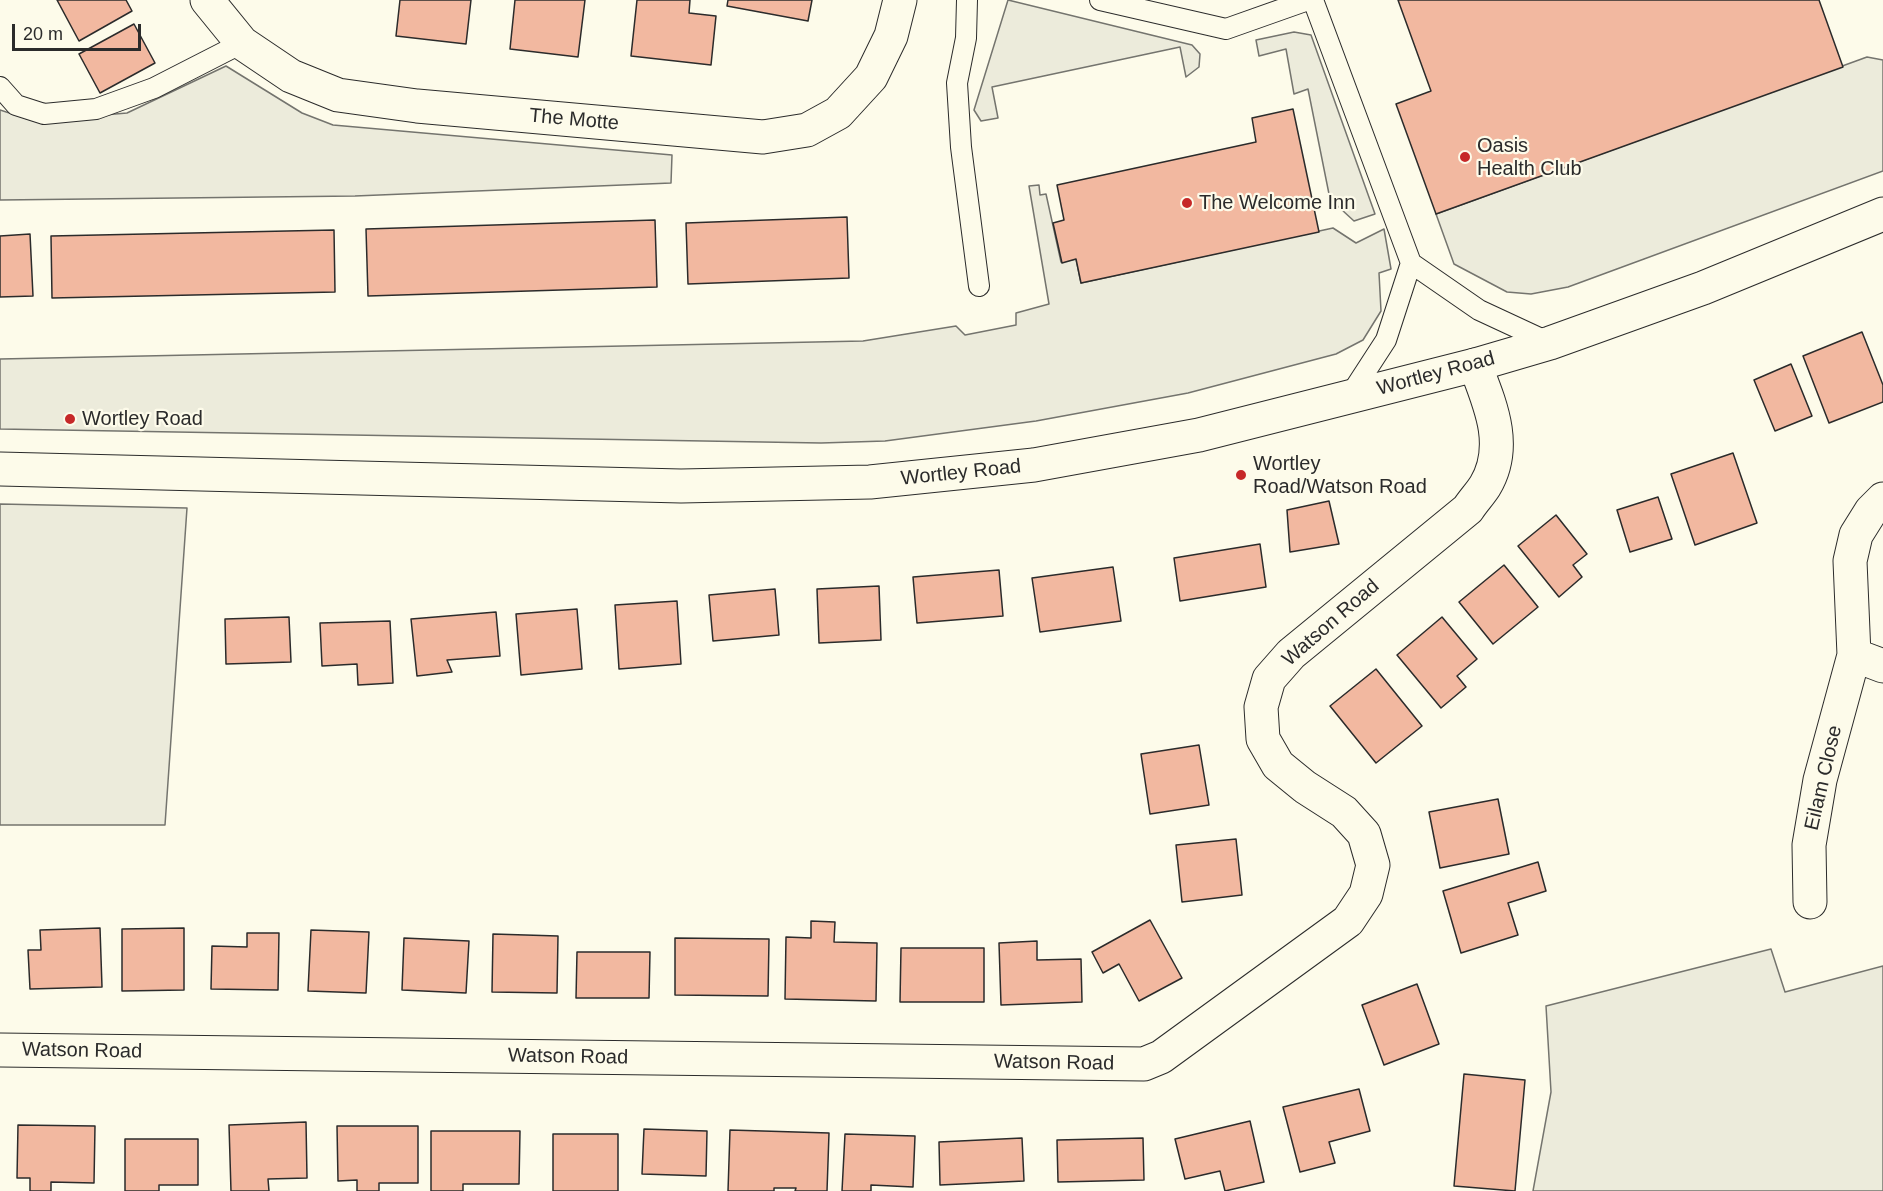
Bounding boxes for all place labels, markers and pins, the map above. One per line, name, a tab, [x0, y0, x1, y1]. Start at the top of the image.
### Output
place label: Oasis Health Club	[1477, 134, 1582, 181]
marker: Oasis Health Club	[1458, 150, 1472, 164]
place label: The Welcome Inn	[1199, 191, 1355, 215]
marker: The Welcome Inn	[1180, 196, 1194, 210]
place label: Wortley Road	[82, 407, 203, 431]
marker: Wortley Road	[63, 412, 77, 426]
place label: Wortley Road/Watson Road	[1253, 452, 1427, 499]
marker: Wortley Road/Watson Road	[1234, 468, 1248, 482]

